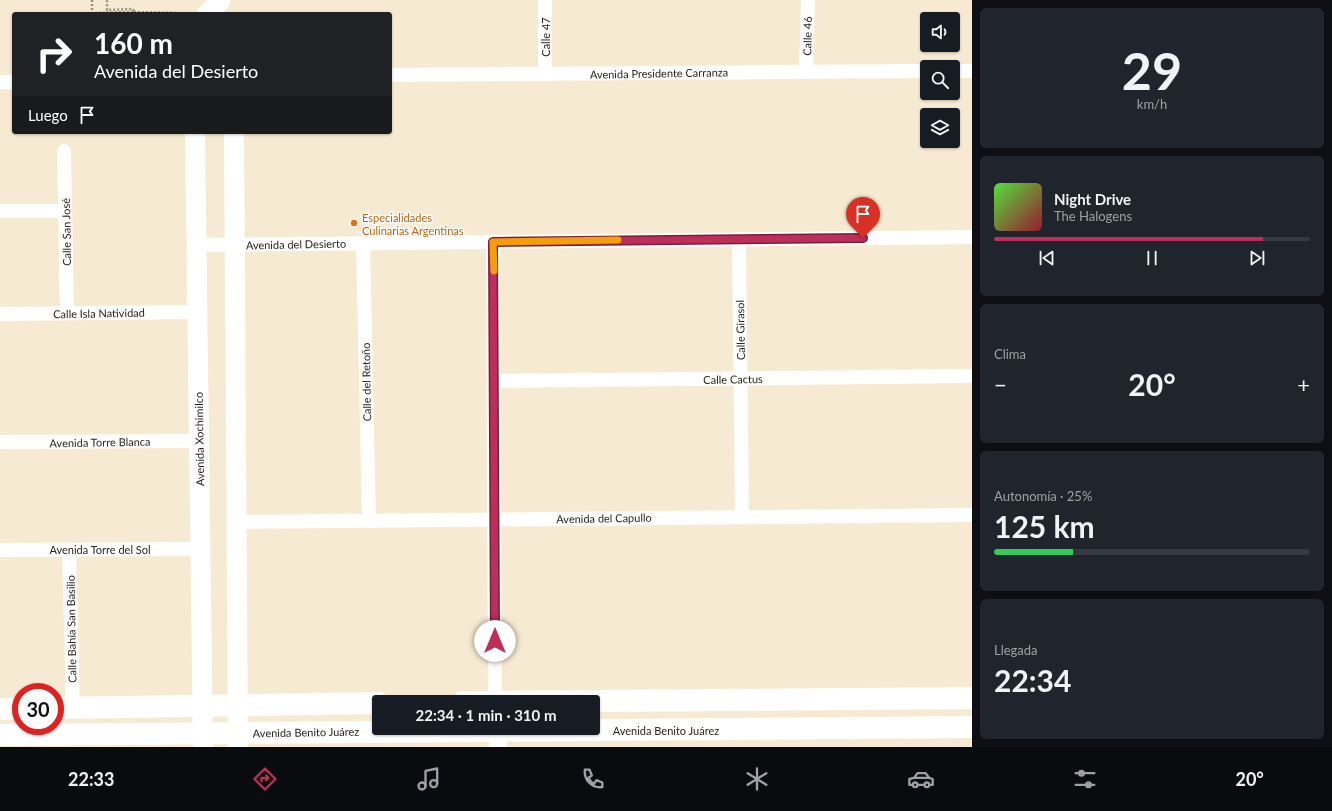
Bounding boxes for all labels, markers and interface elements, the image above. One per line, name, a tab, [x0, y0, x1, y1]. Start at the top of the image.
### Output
map controls	[920, 12, 960, 148]
button: sound	[920, 12, 960, 52]
street label: Calle 46	[800, 16, 814, 56]
street label: Calle 47	[539, 17, 552, 57]
text: 160 m	[94, 26, 173, 60]
icon: right	[28, 28, 80, 80]
text: 29	[1122, 39, 1182, 101]
text: Avenida del Desierto	[94, 60, 258, 82]
button: search	[920, 60, 960, 100]
street label: Avenida Presidente Carranza	[590, 65, 728, 81]
text: km/h	[1137, 96, 1167, 112]
icon: arrive	[76, 104, 98, 126]
text: Luego	[28, 106, 68, 124]
button: layers	[920, 108, 960, 148]
text: Night Drive	[1054, 190, 1131, 208]
pin	[846, 197, 880, 238]
street label: Calle San José	[59, 198, 73, 266]
icon: arrive	[852, 203, 874, 225]
text: The Halogens	[1054, 208, 1132, 224]
place label: Especialidades Culinarias Argentinas	[362, 211, 464, 237]
marker: Especialidades Culinarias Argentinas	[349, 218, 359, 228]
street label: Avenida del Desierto	[246, 237, 346, 251]
icon: previous	[1036, 247, 1058, 269]
icon: pause	[1141, 247, 1163, 269]
icon: next	[1246, 247, 1268, 269]
street label: Calle Girasol	[733, 300, 747, 360]
street label: Calle Isla Natividad	[53, 306, 145, 320]
street label: Calle del Retoño	[359, 342, 373, 422]
text: Clima	[994, 346, 1026, 362]
text: 20°	[1128, 366, 1176, 402]
text: −	[994, 371, 1007, 398]
text: +	[1297, 371, 1310, 398]
street label: Calle Cactus	[703, 372, 763, 386]
street label: Avenida Xochimilco	[192, 392, 206, 486]
street label: Avenida Torre Blanca	[49, 435, 151, 449]
text: Autonomía · 25%	[994, 488, 1092, 504]
text: 125 km	[994, 508, 1095, 544]
street label: Avenida del Capullo	[556, 511, 652, 525]
street label: Avenida Torre del Sol	[49, 543, 151, 556]
street label: Calle Bahía San Basilio	[64, 575, 78, 683]
position arrow	[474, 620, 516, 662]
text: Llegada	[994, 642, 1038, 658]
text: 22:34	[994, 662, 1071, 698]
speed limit sign: 30	[12, 683, 64, 735]
text: 22:34 · 1 min · 310 m	[416, 706, 556, 724]
street label: Avenida Benito Juárez	[613, 724, 719, 737]
street label: Avenida Benito Juárez	[253, 725, 359, 739]
icon: directions	[251, 765, 279, 793]
icon: music	[415, 765, 443, 793]
icon: phone	[579, 765, 607, 793]
icon: climate	[743, 765, 771, 793]
icon: car	[907, 765, 935, 793]
icon: filters	[1071, 765, 1099, 793]
text: 22:33	[68, 768, 114, 790]
text: 20°	[1235, 768, 1264, 790]

